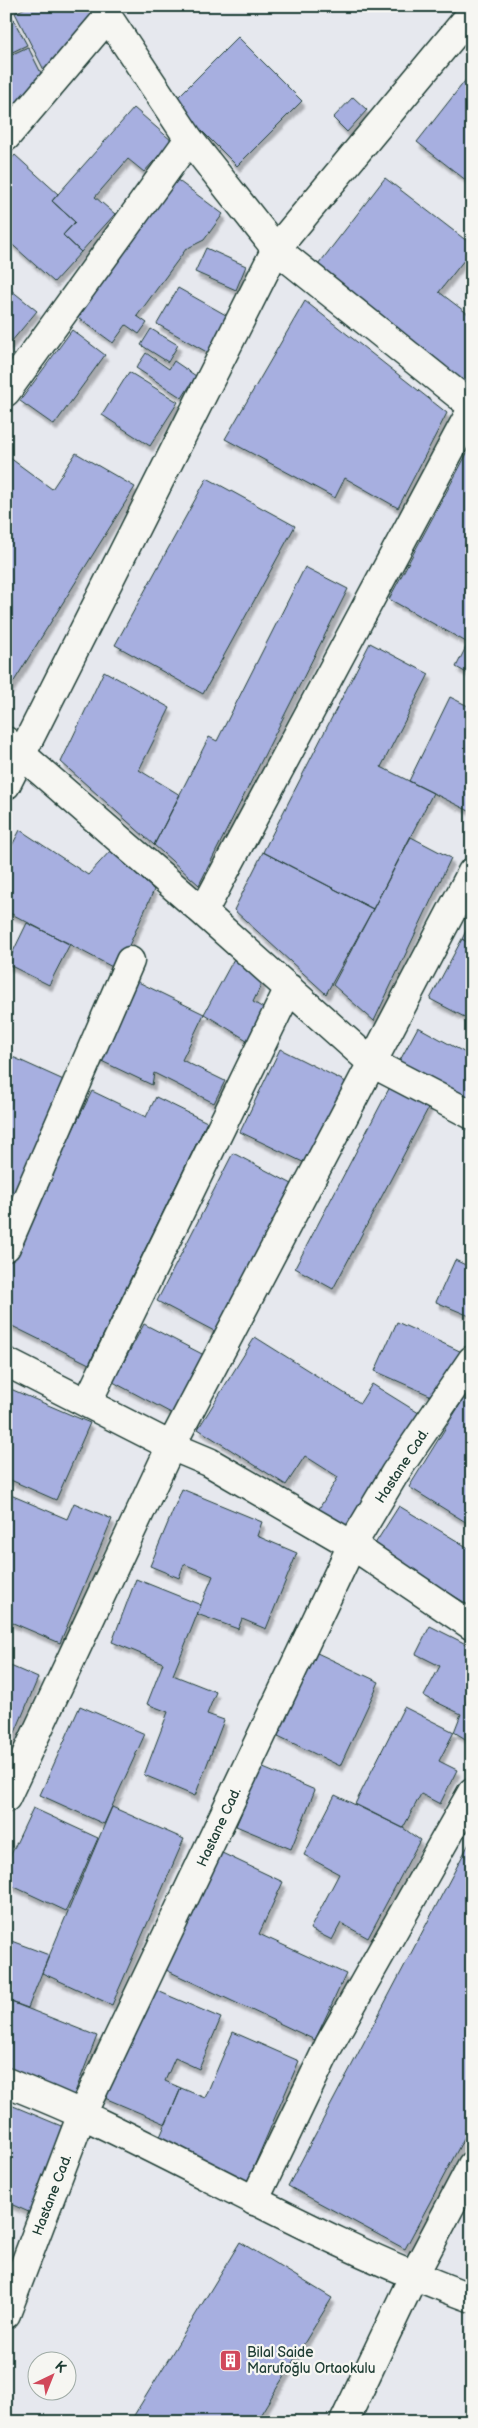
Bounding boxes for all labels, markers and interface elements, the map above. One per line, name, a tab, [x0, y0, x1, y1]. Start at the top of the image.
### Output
street label: Hastane Cad.	[372, 1425, 433, 1506]
street label: Hastane Cad.	[193, 1784, 245, 1869]
street label: Hastane Cad.	[29, 2152, 75, 2238]
place label: Bilal Saide Marufoğlu Ortaokulu	[247, 2344, 376, 2377]
building icon: Bilal Saide Marufoğlu Ortaokulu	[219, 2348, 243, 2372]
north arrow	[28, 2350, 78, 2400]
text: K	[51, 2357, 70, 2377]

